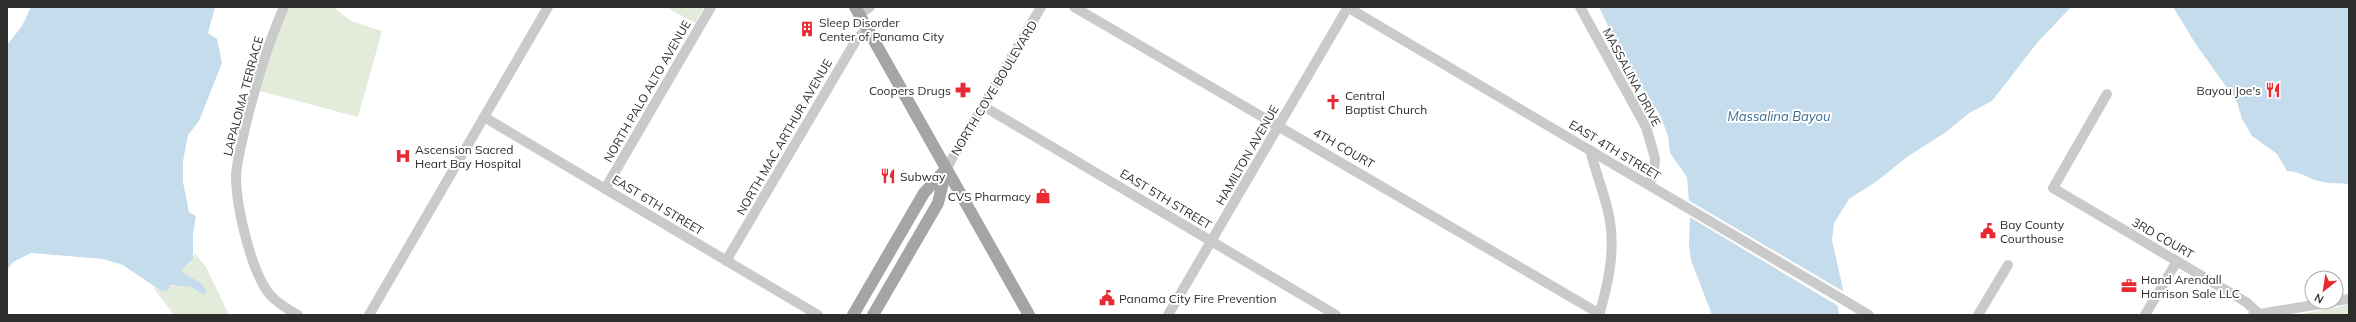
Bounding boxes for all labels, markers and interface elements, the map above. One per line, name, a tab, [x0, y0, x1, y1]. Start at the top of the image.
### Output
place label: Sleep Disorder Center of Panama City	[819, 15, 945, 44]
street label: NORTH PALO ALTO AVENUE	[600, 17, 694, 165]
street label: NORTH COVE BOULEVARD	[948, 18, 1040, 158]
building icon: Sleep Disorder Center of Panama City	[798, 20, 816, 38]
street label: MASSALINA DRIVE	[1600, 25, 1664, 129]
street label: LAPALOMA TERRACE	[220, 35, 266, 157]
street label: NORTH MAC ARTHUR AVENUE	[733, 56, 835, 218]
pharmacy icon: Coopers Drugs	[954, 81, 972, 99]
restaurant icon: Bayou Joe's	[2264, 81, 2282, 99]
place label: Coopers Drugs	[869, 83, 951, 98]
place label: Bayou Joe's	[2197, 83, 2261, 98]
place label: Central Baptist Church	[1345, 88, 1427, 117]
church icon: Central Baptist Church	[1324, 93, 1342, 111]
street label: HAMILTON AVENUE	[1212, 102, 1282, 208]
water label: Massalina Bayou	[1728, 108, 1830, 124]
street label: EAST 4TH STREET	[1567, 117, 1664, 184]
street label: 4TH COURT	[1311, 124, 1378, 172]
place label: Ascension Sacred Heart Bay Hospital	[415, 142, 521, 171]
hospital icon: Ascension Sacred Heart Bay Hospital	[394, 147, 412, 165]
street label: EAST 5TH STREET	[1118, 166, 1215, 233]
restaurant icon: Subway	[879, 167, 897, 185]
place label: Subway	[900, 169, 946, 184]
street label: EAST 6TH STREET	[610, 172, 707, 239]
shop icon: CVS Pharmacy	[1034, 187, 1052, 205]
place label: CVS Pharmacy	[948, 189, 1032, 204]
street label: 3RD COURT	[2129, 214, 2197, 262]
place label: Bay County Courthouse	[2000, 217, 2065, 246]
public building icon: Bay County Courthouse	[1979, 222, 1997, 240]
north arrow	[2304, 270, 2344, 310]
place label: Hand Arendall Harrison Sale LLC	[2141, 272, 2240, 301]
office icon: Hand Arendall Harrison Sale LLC	[2120, 277, 2138, 295]
public building icon: Panama City Fire Prevention	[1098, 289, 1116, 307]
place label: Panama City Fire Prevention	[1119, 291, 1276, 306]
text: N	[2312, 291, 2326, 307]

